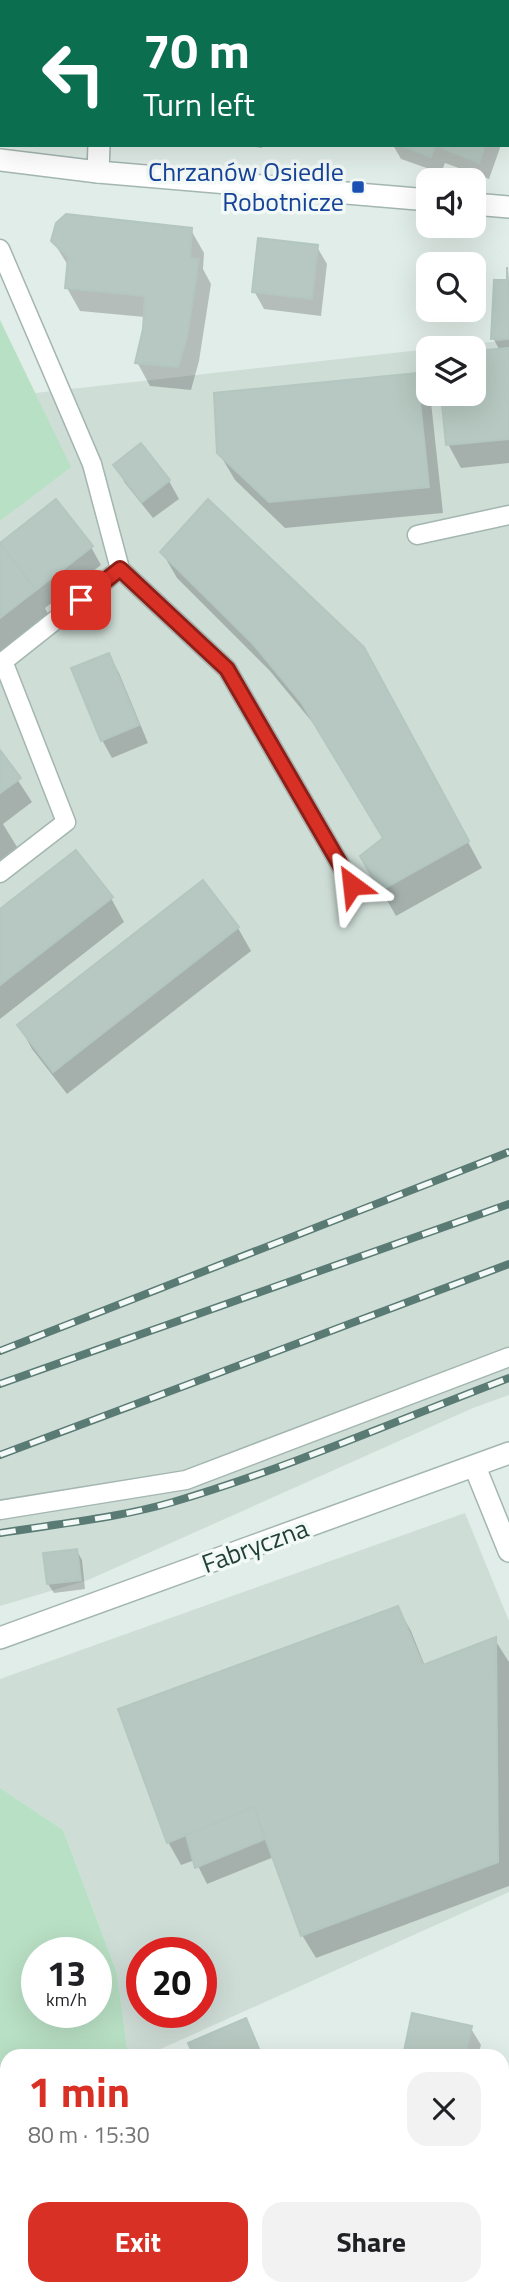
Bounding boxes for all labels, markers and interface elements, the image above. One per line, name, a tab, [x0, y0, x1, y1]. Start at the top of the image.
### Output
text: 70 m	[143, 12, 250, 87]
icon: left	[28, 28, 119, 119]
text: Turn left	[143, 80, 255, 128]
place label: Chrzanów Osiedle Robotnicze	[148, 152, 344, 221]
map controls	[416, 168, 486, 406]
button: sound	[416, 168, 486, 238]
marker: Chrzanów Osiedle Robotnicze	[350, 179, 366, 195]
button: search	[416, 252, 486, 322]
button: layers	[416, 336, 486, 406]
pin	[51, 570, 111, 630]
icon: arrive	[62, 581, 100, 619]
position arrow	[315, 848, 389, 922]
street label: Fabryczna	[196, 1508, 314, 1583]
speed limit sign: 20	[126, 1937, 217, 2028]
text: 13	[47, 1946, 86, 2000]
text: km/h	[46, 1986, 87, 2013]
text: 1 min	[28, 2059, 130, 2123]
button: close	[407, 2072, 481, 2146]
text: 80 m · 15:30	[28, 2117, 150, 2152]
button: Exit	[28, 2202, 248, 2282]
button: Share	[262, 2202, 481, 2282]

